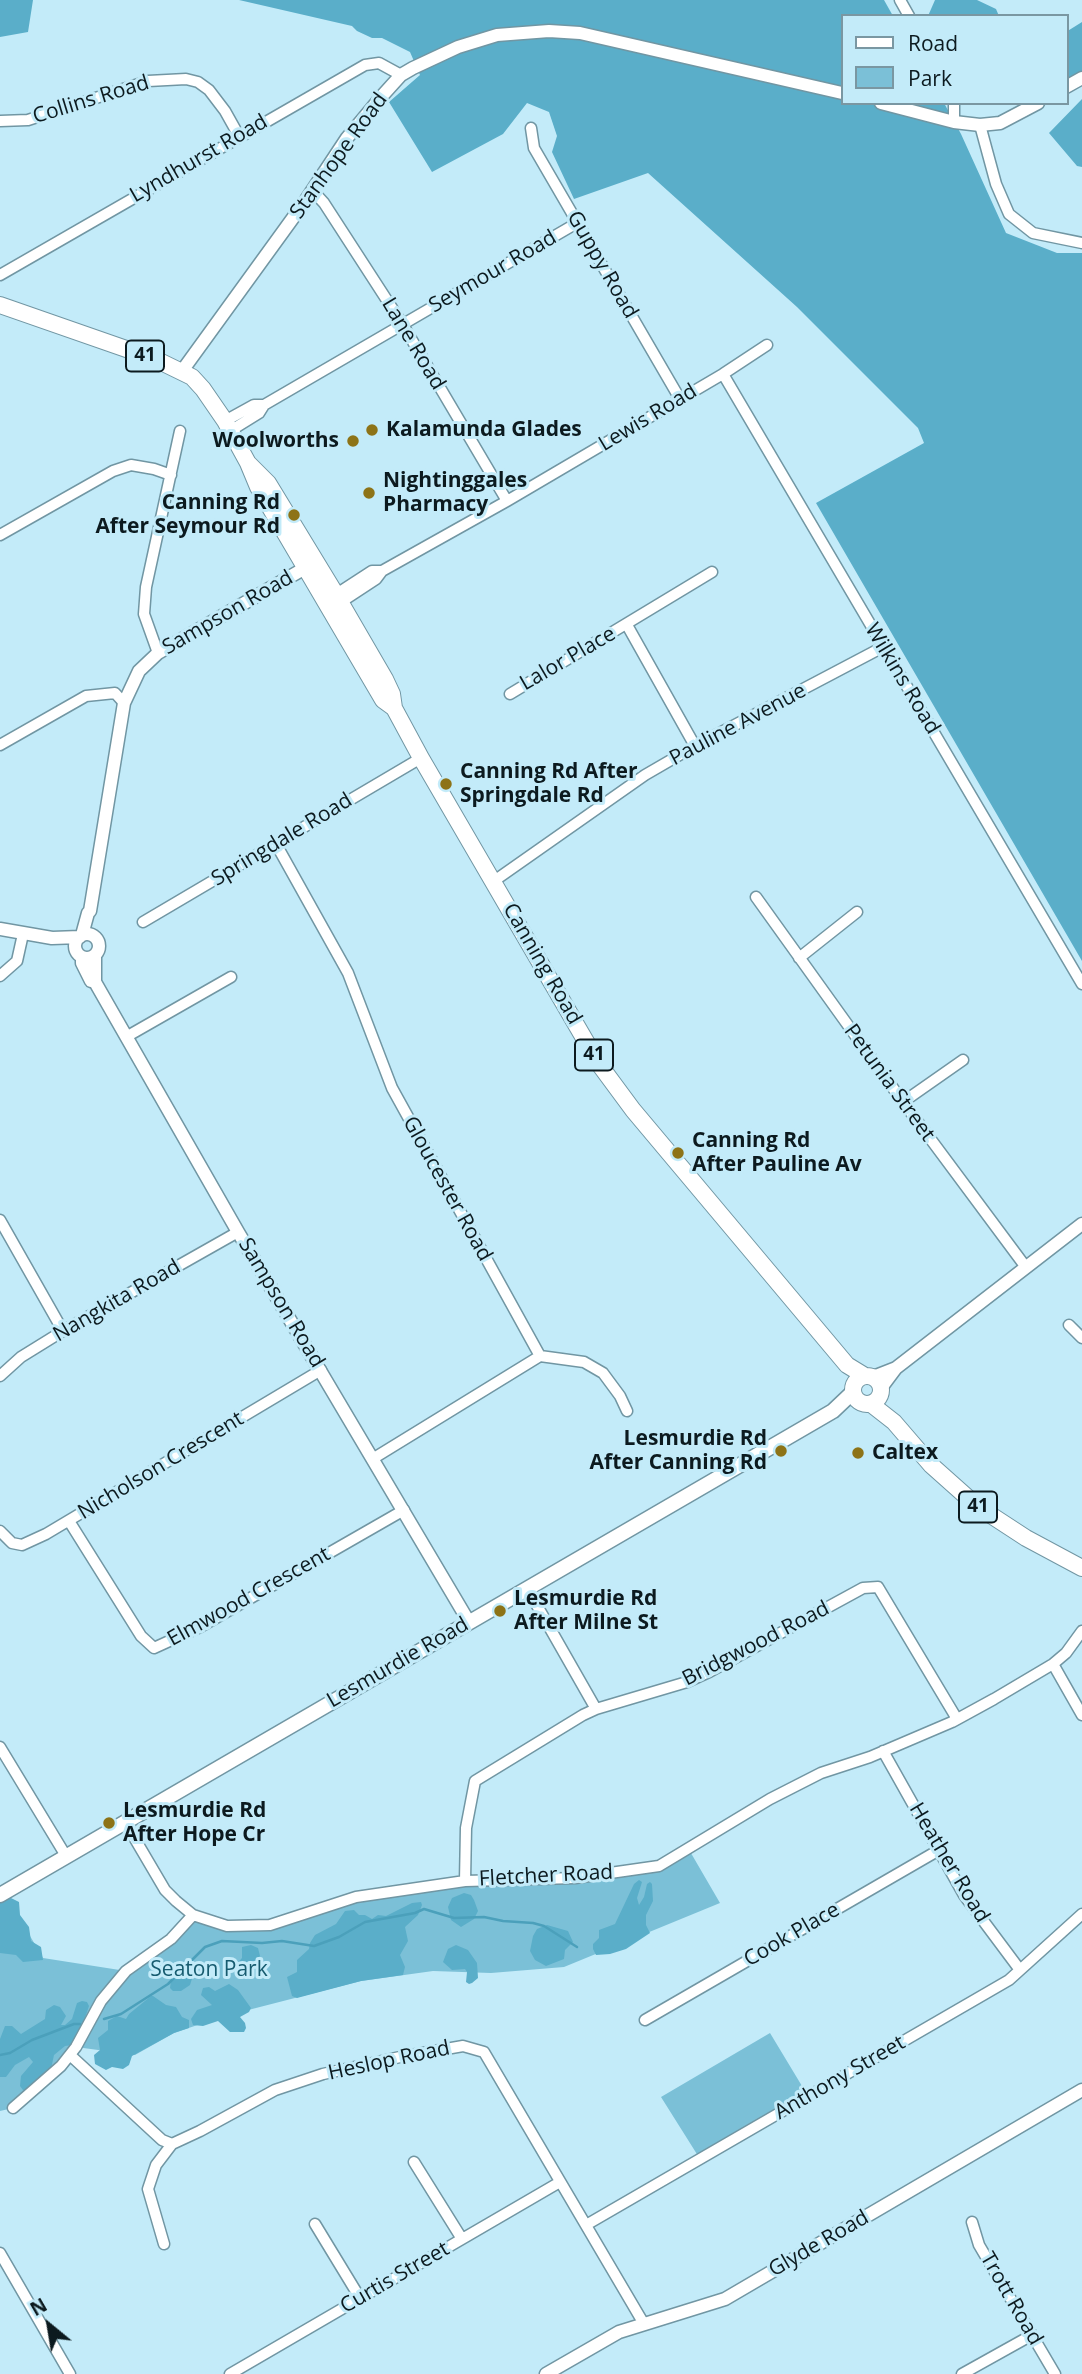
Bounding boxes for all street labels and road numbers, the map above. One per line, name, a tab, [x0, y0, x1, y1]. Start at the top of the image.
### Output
street label: Collins Road	[30, 70, 152, 130]
street label: Stanhope Road	[285, 88, 393, 224]
street label: Lyndhurst Road	[126, 109, 272, 209]
street label: Guppy Road	[561, 207, 643, 323]
street label: Seymour Road	[425, 225, 561, 319]
street label: Lane Road	[376, 293, 450, 395]
road number: 41	[126, 340, 164, 372]
street label: Lewis Road	[594, 379, 702, 457]
street label: Sampson Road	[158, 565, 298, 661]
street label: Wilkins Road	[859, 619, 945, 739]
street label: Lalor Place	[516, 622, 620, 696]
street label: Pauline Avenue	[665, 678, 811, 772]
street label: Springdale Road	[207, 788, 357, 892]
street label: Canning Road	[497, 899, 587, 1029]
street label: Petunia Street	[838, 1019, 940, 1147]
road number: 41	[575, 1040, 613, 1070]
street label: Gloucester Road	[397, 1112, 497, 1266]
street label: Sampson Road	[232, 1234, 330, 1372]
street label: Nangkita Road	[49, 1254, 185, 1348]
street label: Nicholson Crescent	[74, 1407, 248, 1525]
road number: 41	[959, 1492, 997, 1522]
street label: Elmwood Crescent	[163, 1542, 335, 1652]
street label: Bridgwood Road	[678, 1596, 834, 1692]
street label: Lesmurdie Road	[323, 1612, 473, 1714]
street label: Heather Road	[903, 1799, 995, 1927]
street label: Fletcher Road	[478, 1860, 614, 1892]
street label: Cook Place	[740, 1897, 844, 1973]
street label: Anthony Street	[770, 2030, 910, 2126]
street label: Heslop Road	[326, 2036, 452, 2086]
street label: Glyde Road	[765, 2205, 873, 2283]
street label: Curtis Street	[336, 2237, 454, 2319]
street label: Trott Road	[974, 2248, 1048, 2350]

